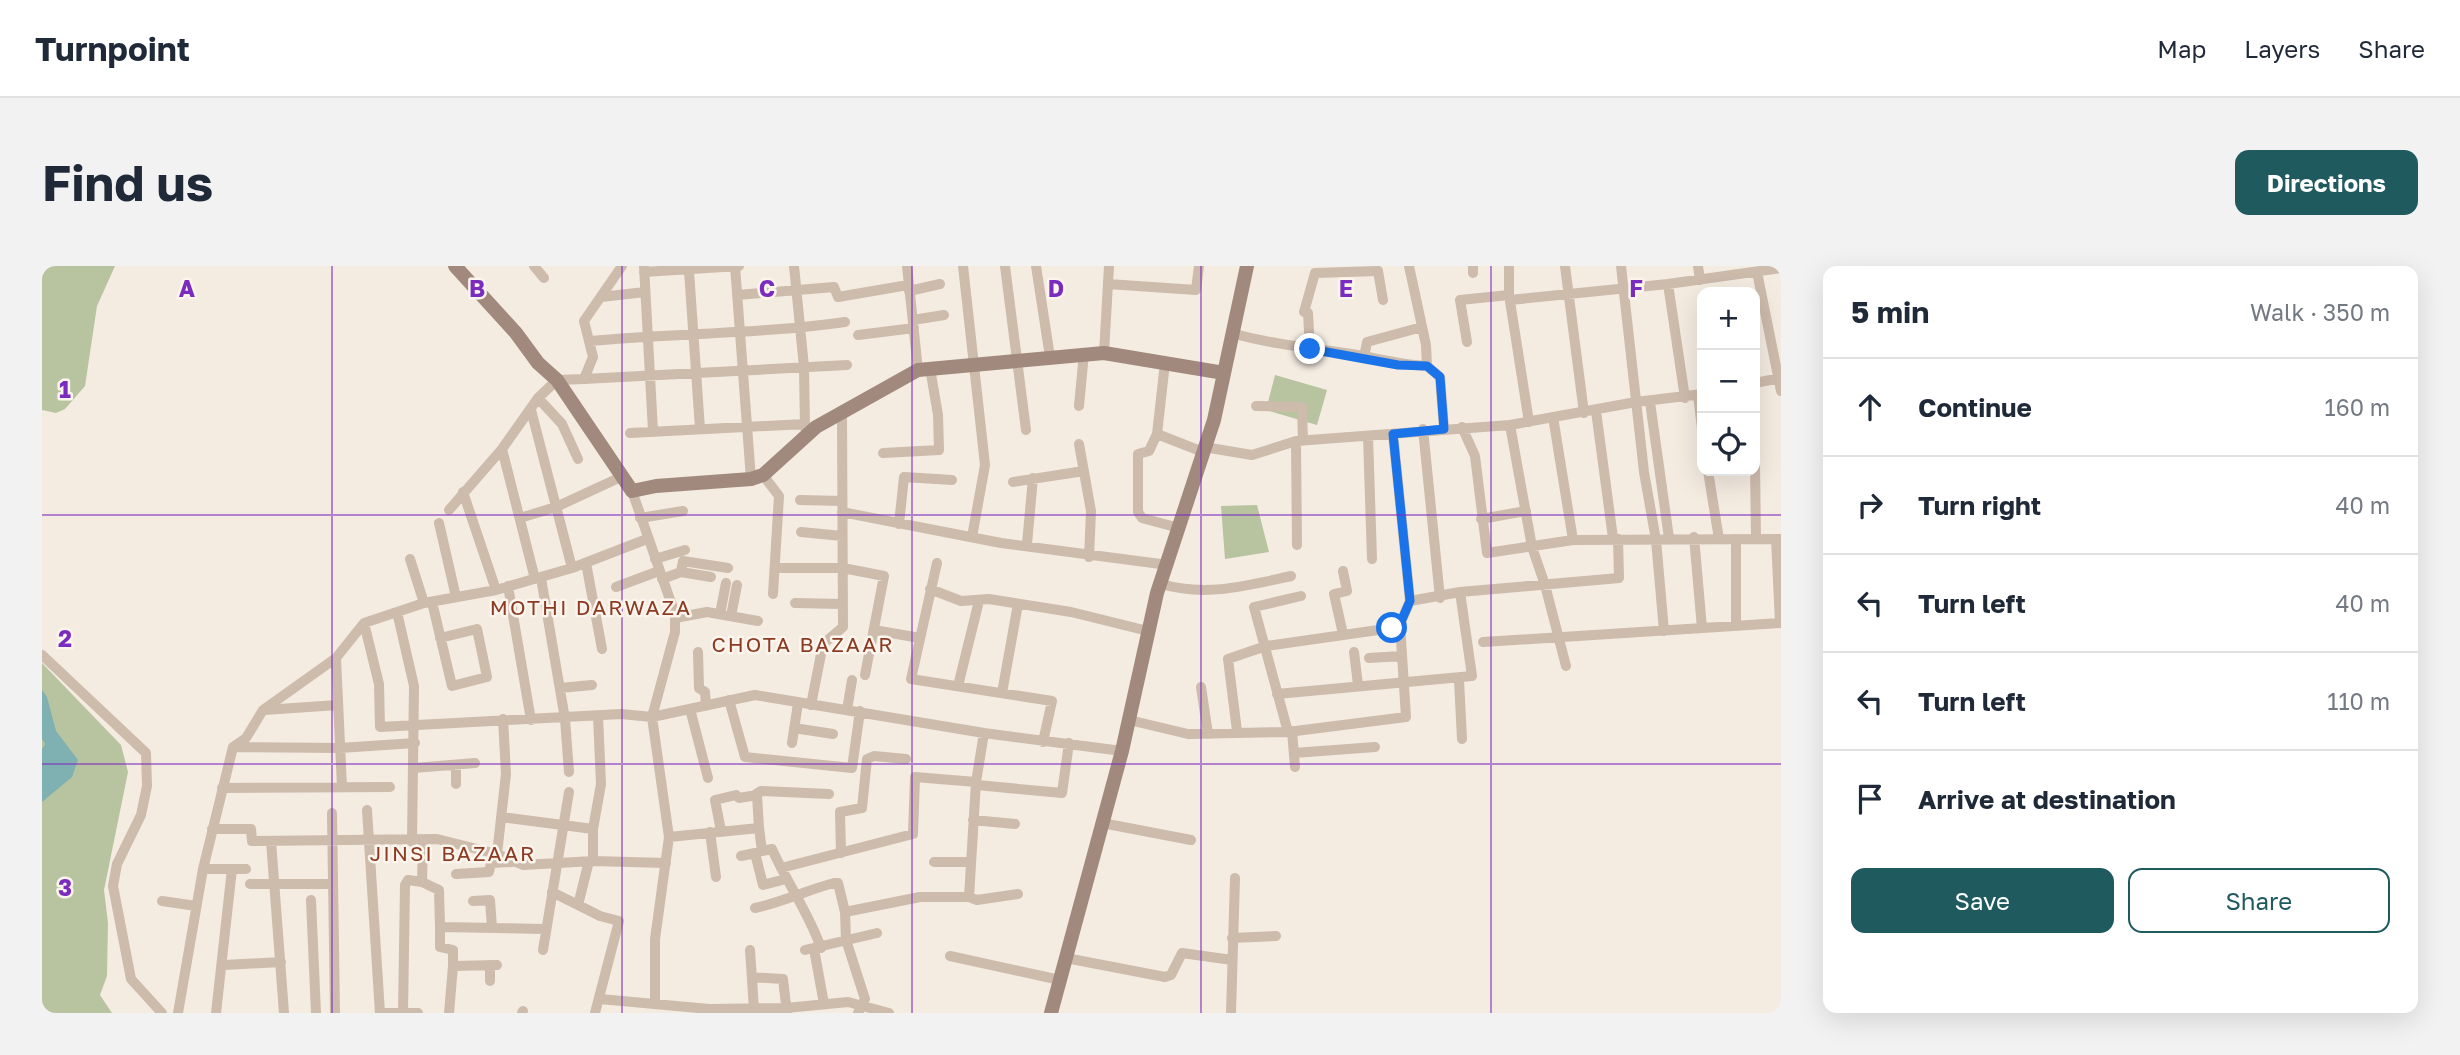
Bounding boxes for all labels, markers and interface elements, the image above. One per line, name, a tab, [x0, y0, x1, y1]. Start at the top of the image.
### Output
text: Turnpoint	[35, 29, 190, 68]
text: Map	[2157, 34, 2206, 63]
text: Layers	[2244, 34, 2320, 63]
text: Share	[2358, 34, 2425, 63]
button: Directions	[2235, 150, 2418, 215]
text: Find us	[42, 153, 213, 212]
text: A	[179, 274, 196, 302]
text: B	[469, 274, 485, 302]
text: C	[759, 274, 775, 302]
text: D	[1048, 274, 1064, 302]
text: E	[1339, 274, 1353, 302]
text: F	[1629, 274, 1643, 302]
map controls	[1697, 287, 1760, 476]
button: +	[1697, 287, 1760, 350]
text: 5 min	[1851, 294, 1929, 330]
text: Walk · 350 m	[2250, 298, 2390, 326]
route end	[1294, 333, 1325, 364]
button: −	[1697, 350, 1760, 413]
text: 1	[59, 375, 71, 403]
icon: ahead	[1851, 388, 1889, 426]
text: Continue	[1918, 392, 2032, 423]
text: 160 m	[2325, 393, 2390, 421]
button: locate	[1697, 413, 1760, 476]
icon: right	[1851, 486, 1889, 524]
text: Turn right	[1918, 490, 2041, 521]
text: 40 m	[2336, 491, 2390, 519]
icon: left	[1851, 584, 1889, 622]
text: Turn left	[1918, 588, 2026, 619]
text: 40 m	[2336, 589, 2390, 617]
district label: MOTHI DARWAZA	[490, 594, 692, 620]
route start	[1376, 612, 1407, 643]
text: 2	[58, 624, 72, 652]
district label: CHOTA BAZAAR	[711, 631, 895, 657]
icon: left	[1851, 682, 1889, 720]
text: Turn left	[1918, 686, 2026, 717]
text: 110 m	[2327, 687, 2390, 715]
icon: arrive	[1851, 780, 1889, 818]
text: Arrive at destination	[1918, 784, 2176, 815]
district label: JINSI BAZAAR	[370, 840, 536, 866]
button: Save	[1851, 868, 2114, 933]
button: Share	[2128, 868, 2390, 933]
text: 3	[58, 873, 72, 901]

